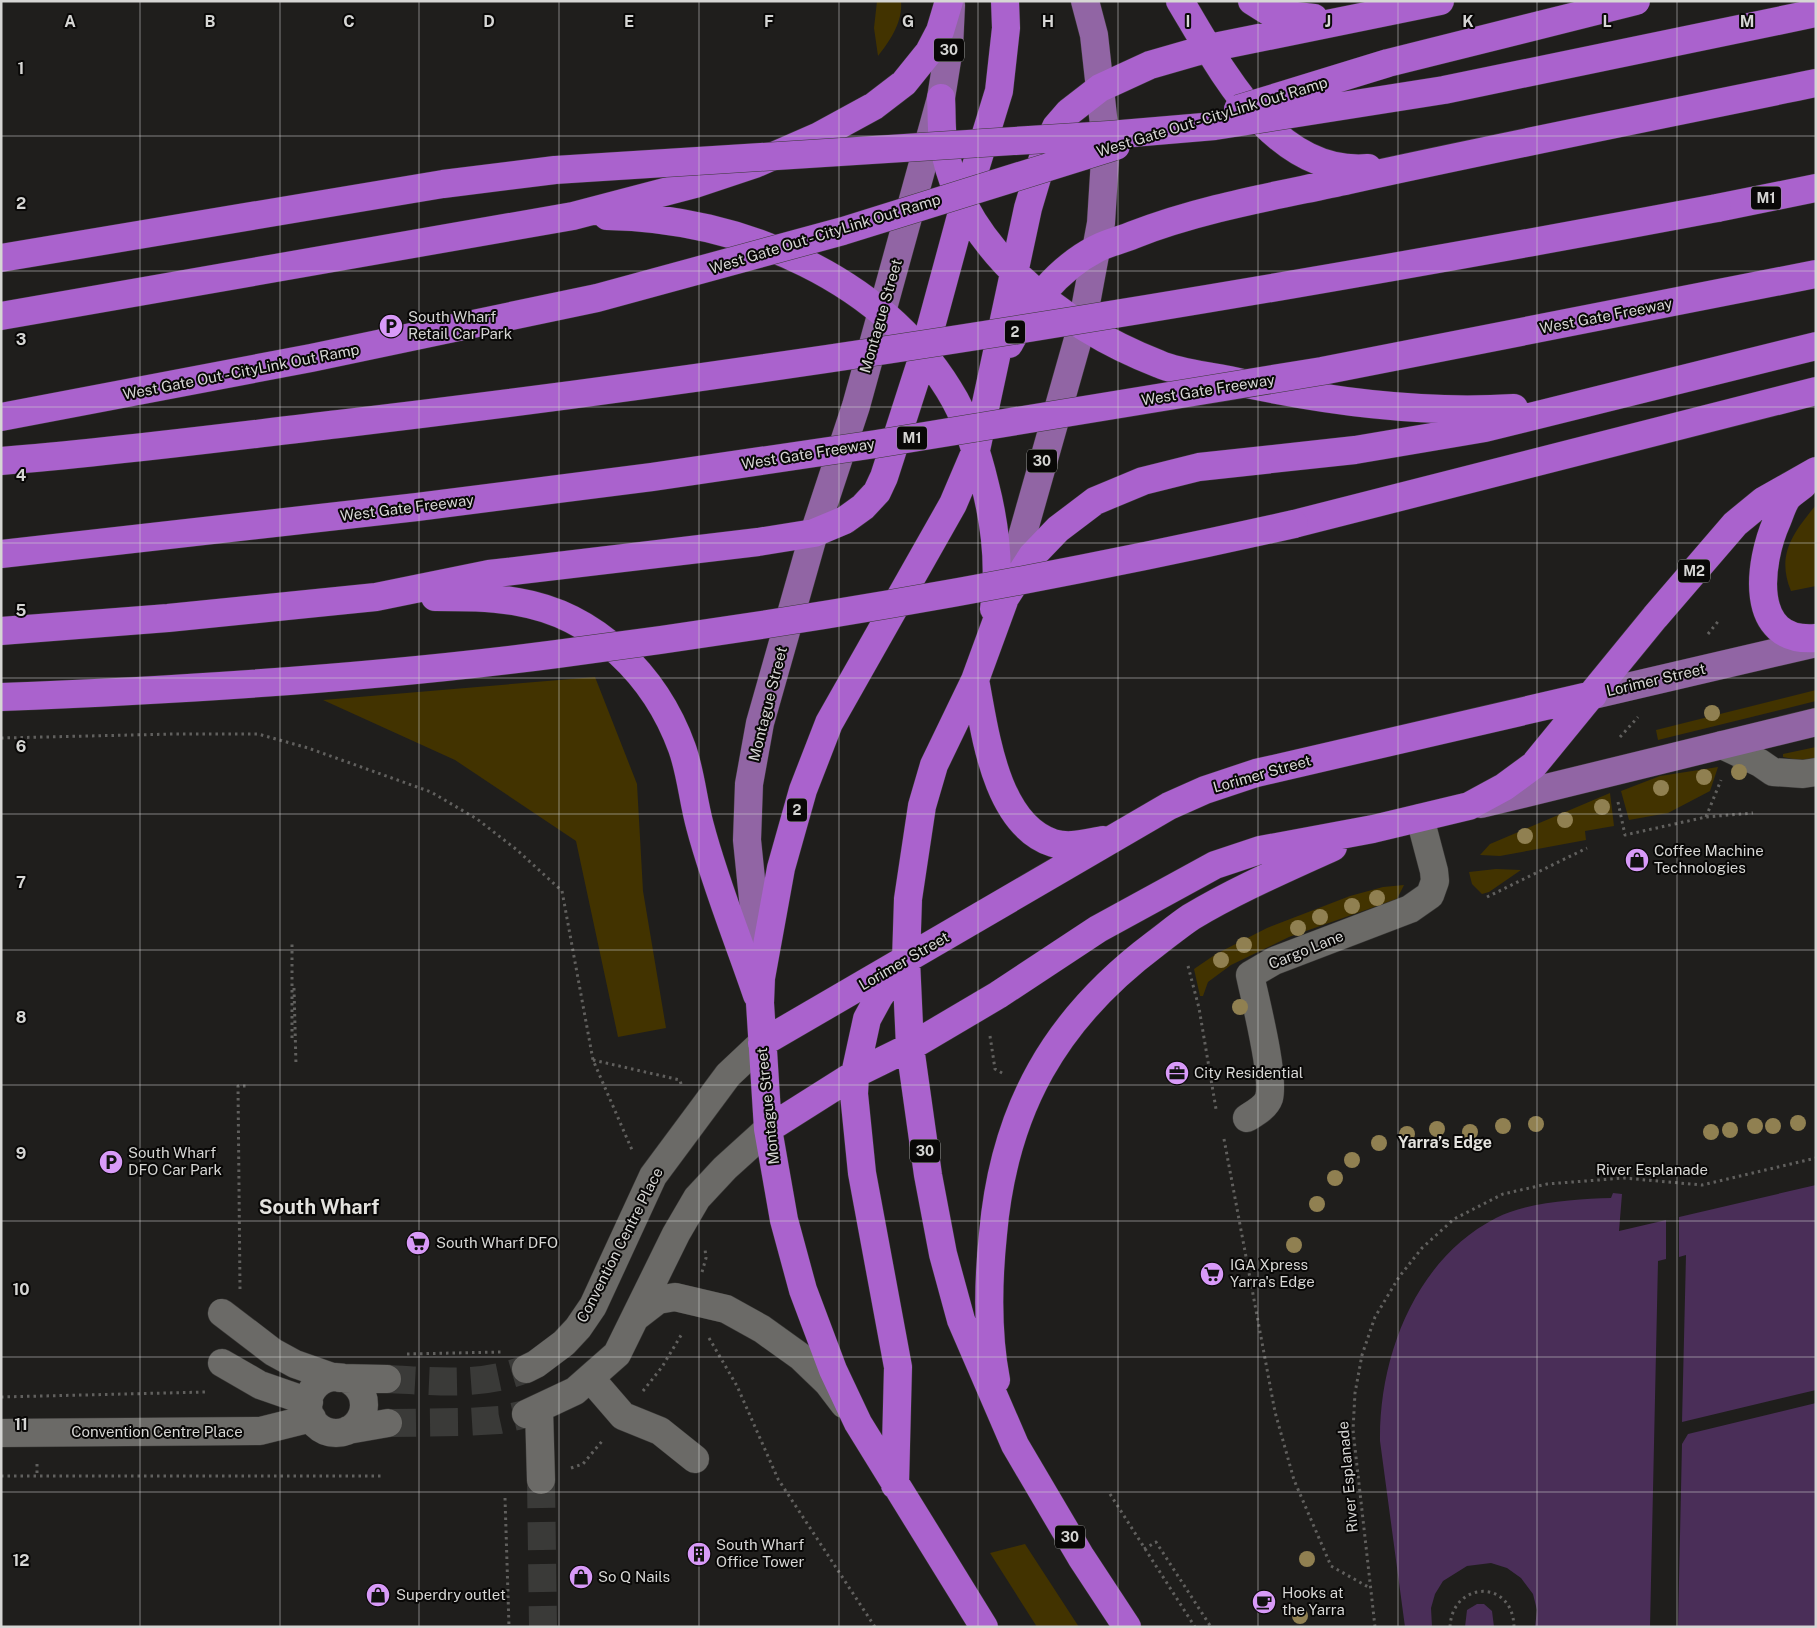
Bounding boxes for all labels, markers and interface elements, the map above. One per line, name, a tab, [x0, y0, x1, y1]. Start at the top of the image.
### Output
text: A	[64, 12, 76, 31]
text: B	[205, 12, 216, 31]
text: C	[343, 12, 355, 31]
text: D	[483, 12, 495, 31]
text: E	[624, 12, 634, 31]
text: F	[764, 12, 774, 31]
text: G	[902, 12, 914, 31]
text: H	[1042, 12, 1054, 31]
text: I	[1186, 12, 1190, 31]
text: J	[1325, 12, 1331, 31]
text: K	[1462, 12, 1474, 31]
text: L	[1602, 12, 1612, 31]
text: M	[1740, 12, 1754, 31]
road number: 30	[934, 38, 964, 62]
text: 1	[18, 59, 24, 78]
street label: West Gate Out - CityLink Out Ramp	[1094, 73, 1329, 160]
road number: M1	[1751, 187, 1781, 210]
street label: West Gate Out - CityLink Out Ramp	[707, 190, 942, 277]
text: 2	[16, 194, 26, 213]
street label: Montague Street	[856, 257, 905, 375]
street label: West Gate Freeway	[1538, 294, 1674, 337]
place label: South Wharf Retail Car Park	[408, 308, 512, 342]
parking icon: South Wharf Retail Car Park	[378, 313, 404, 339]
road number: 2	[1005, 321, 1025, 344]
text: 3	[16, 330, 26, 349]
street label: West Gate Out - CityLink Out Ramp	[121, 340, 361, 403]
street label: West Gate Freeway	[1140, 371, 1276, 408]
road number: M1	[897, 426, 927, 449]
street label: West Gate Freeway	[740, 435, 876, 472]
road number: 30	[1027, 450, 1057, 472]
text: 4	[16, 466, 27, 485]
street label: West Gate Freeway	[339, 491, 475, 524]
road number: M2	[1678, 560, 1710, 582]
text: 5	[16, 601, 27, 620]
street label: Montague Street	[745, 645, 790, 763]
street label: Lorimer Street	[1605, 660, 1707, 699]
text: 6	[16, 737, 26, 756]
street label: Lorimer Street	[1211, 751, 1313, 796]
road number: 2	[787, 798, 807, 822]
place label: Coffee Machine Technologies	[1654, 842, 1764, 876]
shop icon: Coffee Machine Technologies	[1624, 847, 1650, 873]
text: 7	[16, 873, 26, 892]
street label: Cargo Lane	[1266, 927, 1346, 972]
street label: Lorimer Street	[856, 928, 952, 993]
text: 8	[16, 1008, 27, 1027]
street label: Montague Street	[753, 1046, 782, 1166]
office icon: City Residential	[1164, 1060, 1190, 1086]
place label: City Residential	[1194, 1064, 1303, 1081]
district label: Yarra’s Edge	[1398, 1133, 1492, 1152]
road number: 30	[910, 1140, 940, 1162]
text: 9	[16, 1144, 26, 1163]
place label: South Wharf DFO Car Park	[128, 1144, 222, 1178]
parking icon: South Wharf DFO Car Park	[98, 1149, 124, 1175]
street label: River Esplanade	[1596, 1161, 1708, 1178]
street label: Convention Centre Place	[573, 1165, 666, 1325]
district label: South Wharf	[259, 1195, 379, 1219]
supermarket icon: South Wharf DFO	[405, 1230, 431, 1256]
place label: South Wharf DFO	[436, 1234, 558, 1251]
place label: IGA Xpress Yarra's Edge	[1230, 1256, 1315, 1290]
supermarket icon: IGA Xpress Yarra's Edge	[1199, 1261, 1225, 1287]
text: 10	[12, 1280, 30, 1299]
text: 11	[14, 1415, 28, 1434]
street label: River Esplanade	[1334, 1421, 1361, 1534]
street label: Convention Centre Place	[71, 1423, 243, 1440]
road number: 30	[1055, 1525, 1085, 1548]
place label: South Wharf Office Tower	[716, 1536, 805, 1570]
building icon: South Wharf Office Tower	[686, 1541, 712, 1567]
text: 12	[12, 1551, 30, 1570]
shop icon: So Q Nails	[568, 1564, 594, 1590]
place label: So Q Nails	[598, 1568, 670, 1585]
shop icon: Superdry outlet	[365, 1582, 391, 1608]
place label: Hooks at the Yarra	[1282, 1584, 1345, 1618]
place label: Superdry outlet	[396, 1586, 506, 1603]
cafe icon: Hooks at the Yarra	[1251, 1589, 1277, 1615]

